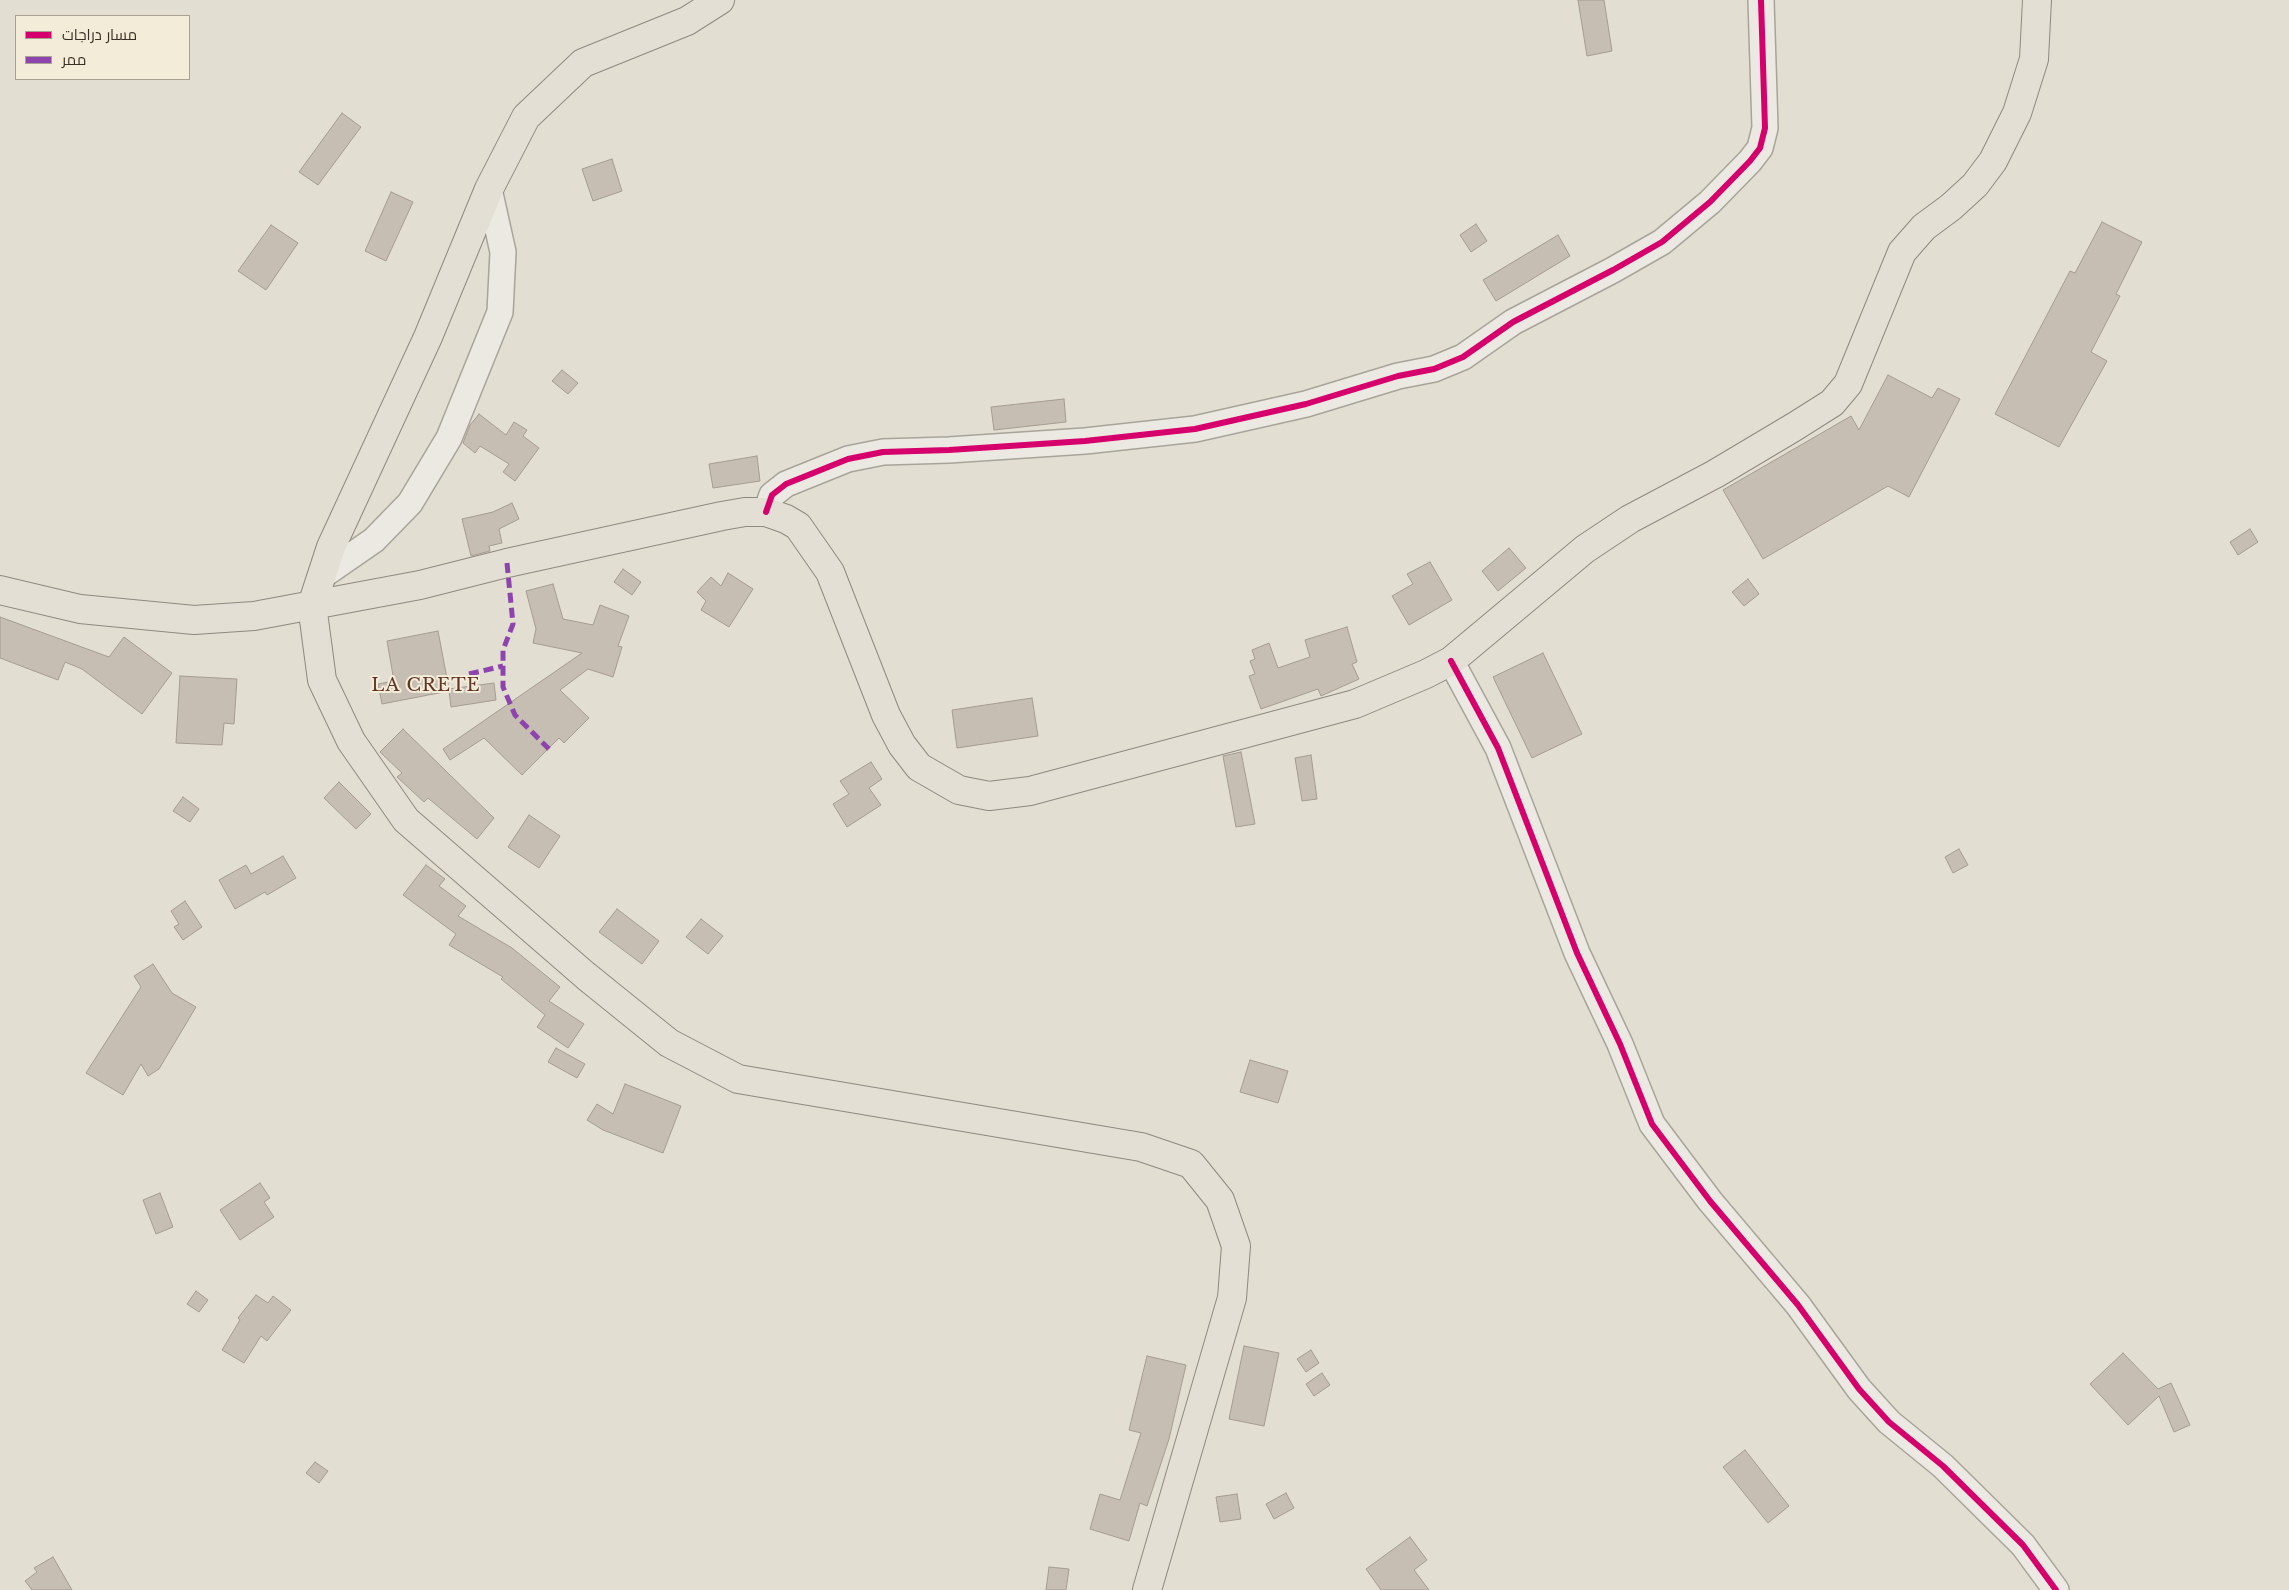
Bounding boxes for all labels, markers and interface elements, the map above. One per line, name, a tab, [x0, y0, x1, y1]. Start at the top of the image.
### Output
legend	[15, 15, 190, 80]
text: مسار دراجات	[62, 25, 137, 44]
text: ممر	[62, 50, 86, 69]
district label: LA CRETE	[370, 675, 482, 697]

